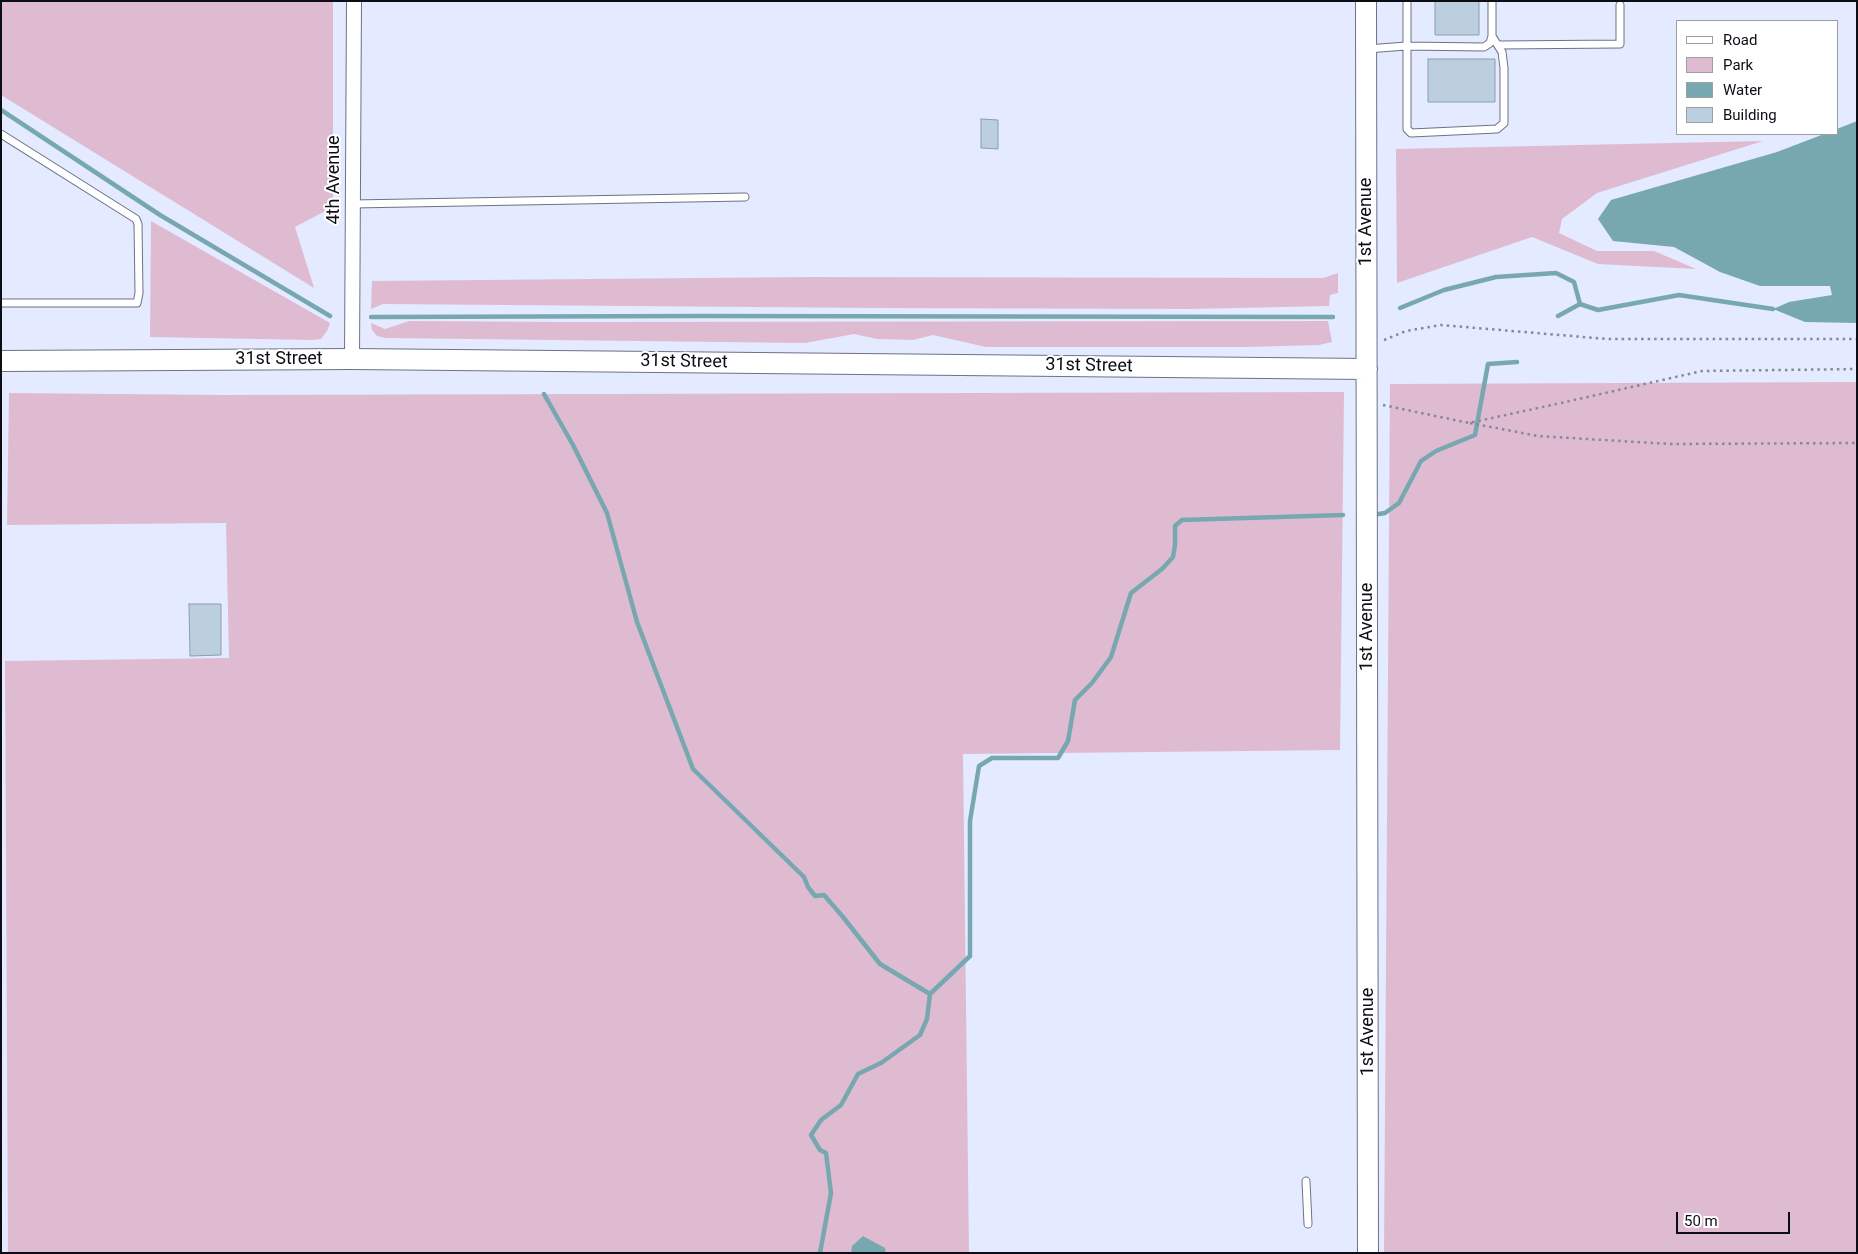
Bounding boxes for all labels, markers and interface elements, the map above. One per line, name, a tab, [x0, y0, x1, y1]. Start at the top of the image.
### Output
legend	[1676, 20, 1838, 135]
text: Road	[1723, 31, 1757, 49]
text: Park	[1723, 56, 1753, 74]
text: Water	[1723, 81, 1762, 99]
text: Building	[1723, 106, 1777, 124]
street label: 4th Avenue	[323, 135, 345, 225]
street label: 1st Avenue	[1355, 178, 1377, 266]
street label: 31st Street	[235, 348, 323, 370]
street label: 31st Street	[640, 350, 728, 374]
street label: 31st Street	[1045, 354, 1133, 378]
street label: 1st Avenue	[1356, 583, 1378, 671]
street label: 1st Avenue	[1357, 988, 1379, 1076]
scale bar	[1678, 1202, 1792, 1234]
text: 50 m	[1684, 1212, 1718, 1230]

